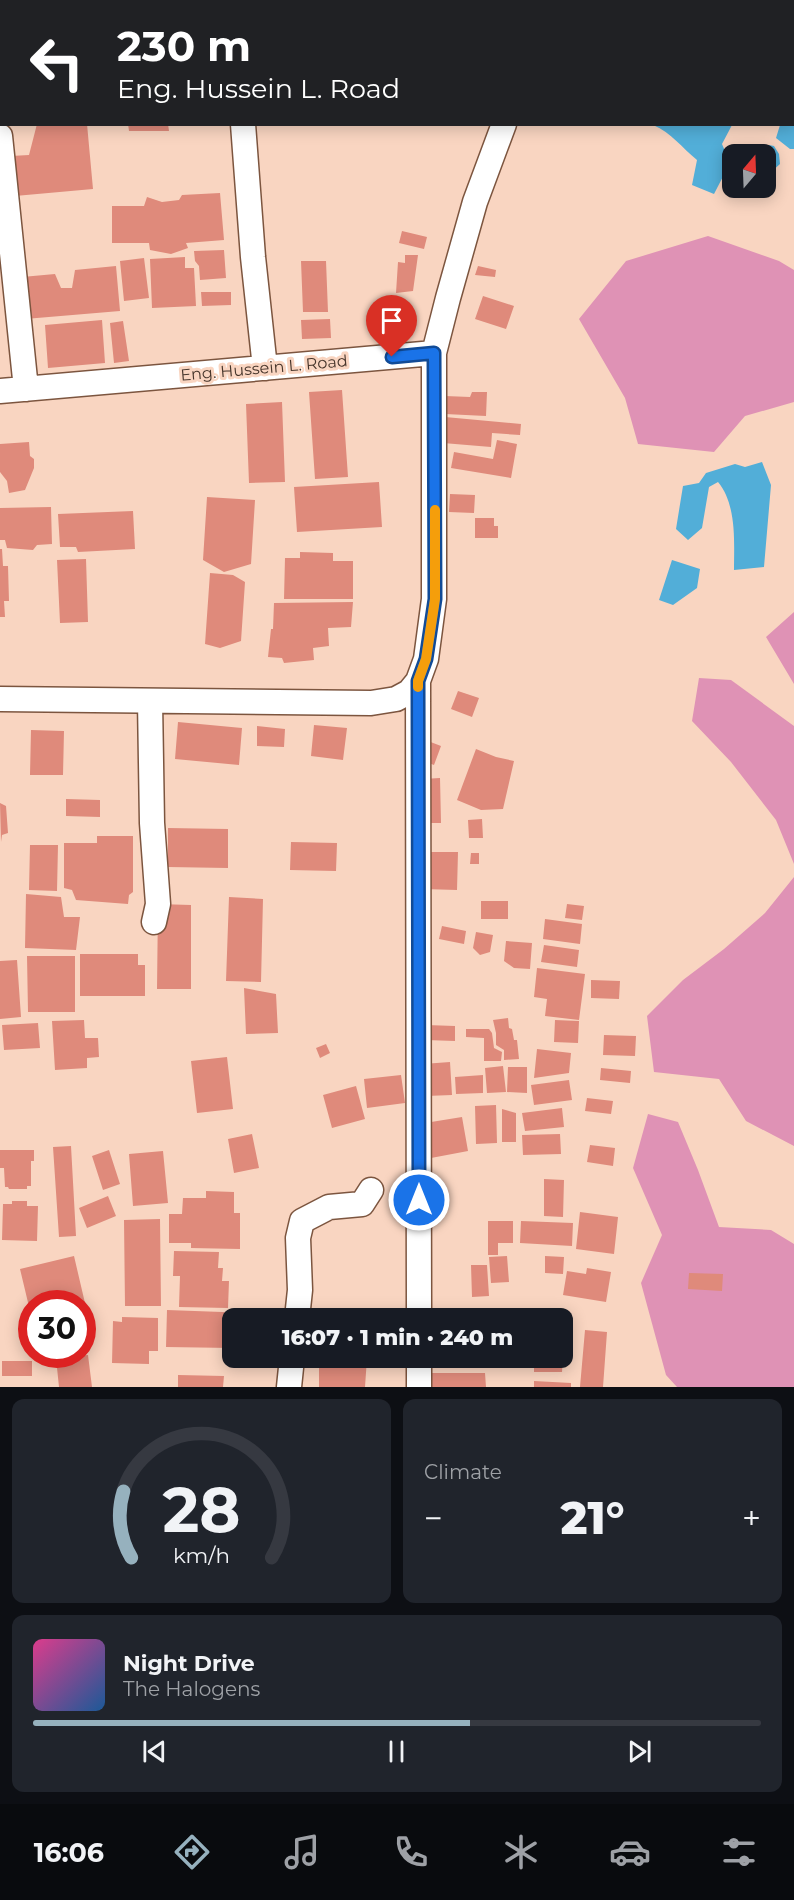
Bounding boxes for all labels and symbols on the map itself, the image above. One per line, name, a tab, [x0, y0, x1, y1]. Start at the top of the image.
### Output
north arrow	[722, 144, 776, 198]
pin	[366, 295, 417, 357]
street label: Eng. Hussein L. Road	[180, 351, 348, 385]
position arrow	[387, 1168, 451, 1232]
speed limit sign: 30	[18, 1290, 96, 1368]

